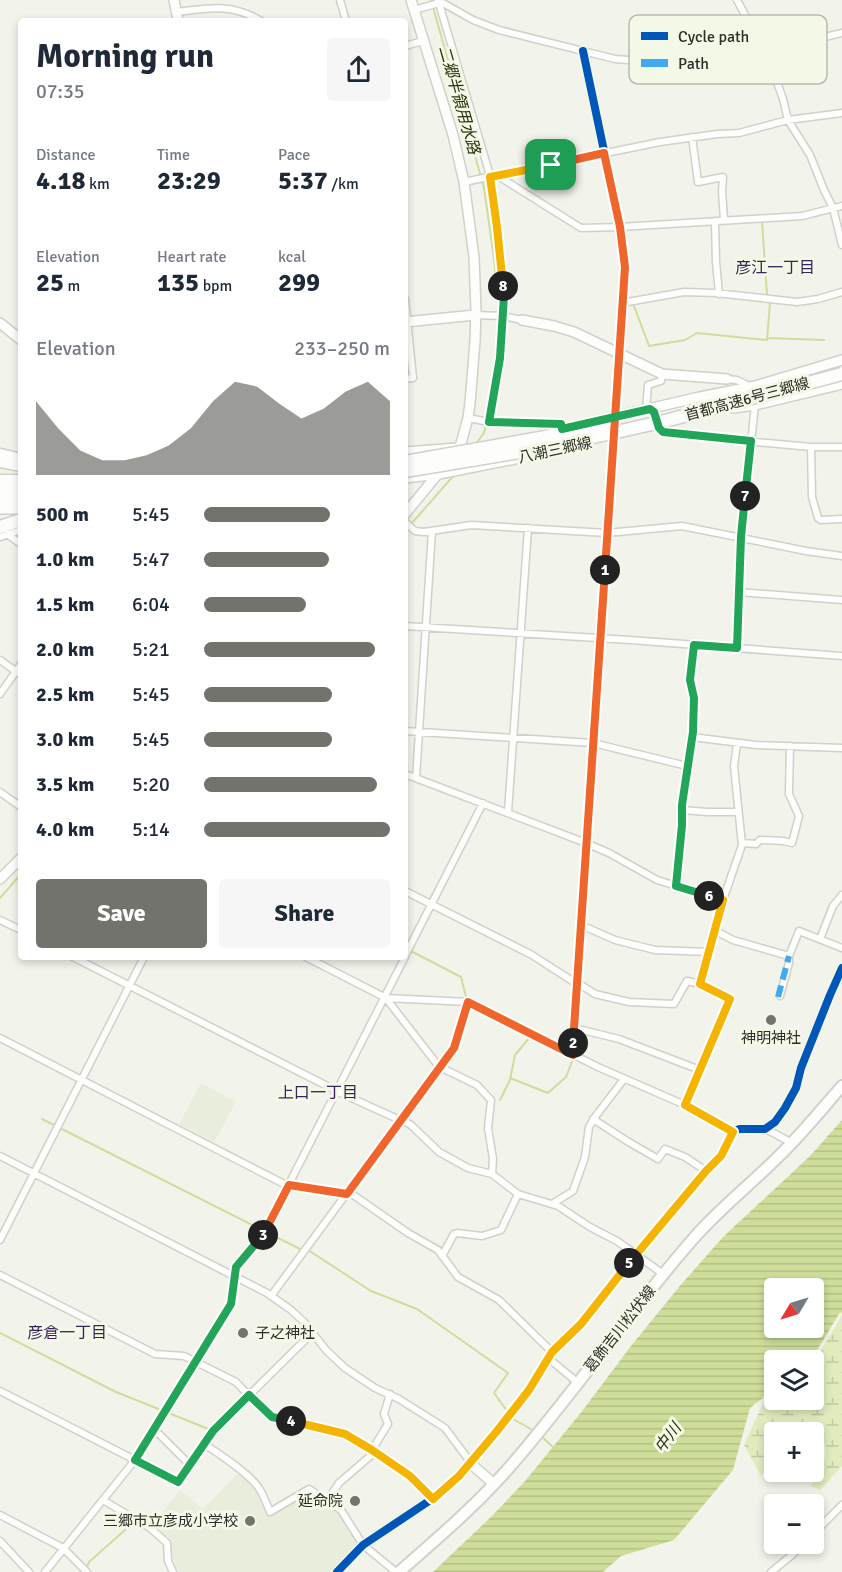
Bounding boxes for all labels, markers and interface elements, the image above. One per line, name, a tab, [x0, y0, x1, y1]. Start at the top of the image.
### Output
legend	[629, 15, 827, 84]
text: Cycle path	[678, 27, 749, 47]
text: Morning run	[36, 36, 214, 77]
button: share	[327, 38, 390, 101]
water label: 二郷半領用水路	[434, 43, 485, 159]
text: Path	[678, 54, 709, 74]
text: 07:35	[36, 79, 85, 104]
pin	[525, 139, 576, 190]
text: Distance	[36, 145, 96, 165]
text: Time	[157, 145, 190, 165]
text: Pace	[278, 145, 310, 165]
icon: arrive	[534, 148, 567, 181]
text: 4.18	[36, 165, 86, 197]
text: 23:29	[157, 165, 221, 197]
text: 5:37	[278, 165, 328, 197]
text: km	[86, 174, 110, 194]
text: /km	[328, 174, 359, 194]
text: Elevation	[36, 247, 100, 267]
text: Heart rate	[157, 247, 226, 267]
text: kcal	[278, 247, 306, 267]
district label: 彦江一丁目	[735, 258, 815, 278]
text: 25	[36, 267, 64, 299]
text: 135	[157, 267, 199, 299]
text: 299	[278, 267, 320, 299]
pin: 8	[488, 271, 518, 301]
text: m	[64, 276, 80, 296]
text: bpm	[199, 276, 232, 296]
text: 8	[499, 276, 507, 296]
text: Elevation	[36, 336, 116, 361]
text: 233–250 m	[294, 336, 390, 361]
street label: 首都高速6号三郷線	[683, 374, 811, 424]
street label: 八潮三郷線	[516, 433, 594, 467]
pin: 7	[730, 481, 760, 511]
text: 7	[741, 486, 749, 506]
text: 500 m	[36, 502, 89, 527]
text: 5:45	[132, 502, 170, 527]
text: 1.0 km	[36, 547, 94, 572]
text: 5:47	[132, 547, 170, 572]
pin: 1	[590, 555, 620, 585]
text: 1	[601, 560, 609, 580]
text: 1.5 km	[36, 592, 94, 617]
text: 6:04	[132, 592, 170, 617]
text: 2.0 km	[36, 637, 94, 662]
text: 5:21	[132, 637, 170, 662]
text: 2.5 km	[36, 682, 94, 707]
text: 5:45	[132, 682, 170, 707]
text: 3.0 km	[36, 727, 94, 752]
text: 5:45	[132, 727, 170, 752]
text: 3.5 km	[36, 772, 94, 797]
text: 5:20	[132, 772, 170, 797]
text: 4.0 km	[36, 817, 94, 842]
text: 5:14	[132, 817, 170, 842]
button: Save	[36, 879, 207, 948]
button: Share	[219, 879, 390, 948]
pin: 6	[694, 881, 724, 911]
text: 6	[705, 886, 713, 906]
marker: 神明神社	[764, 1013, 778, 1027]
pin: 2	[558, 1028, 588, 1058]
place label: 神明神社	[741, 1029, 801, 1047]
text: 2	[569, 1033, 577, 1053]
district label: 上口一丁目	[278, 1083, 358, 1103]
pin: 3	[248, 1220, 278, 1250]
text: 3	[259, 1225, 267, 1245]
pin: 5	[614, 1248, 644, 1278]
text: 5	[625, 1253, 633, 1273]
north arrow	[764, 1278, 824, 1338]
map controls	[764, 1278, 824, 1554]
street label: 葛飾吉川松伏線	[581, 1282, 659, 1376]
district label: 彦倉一丁目	[27, 1323, 107, 1343]
place label: 子之神社	[255, 1324, 315, 1342]
marker: 子之神社	[236, 1326, 250, 1340]
button: layers	[764, 1350, 824, 1410]
pin: 4	[276, 1406, 306, 1436]
text: 4	[287, 1411, 295, 1431]
water label: 中川	[650, 1418, 687, 1457]
button: +	[764, 1422, 824, 1482]
place label: 延命院	[298, 1492, 343, 1510]
marker: 延命院	[348, 1494, 362, 1508]
button: −	[764, 1494, 824, 1554]
place label: 三郷市立彦成小学校	[103, 1512, 238, 1530]
marker: 三郷市立彦成小学校	[243, 1514, 257, 1528]

